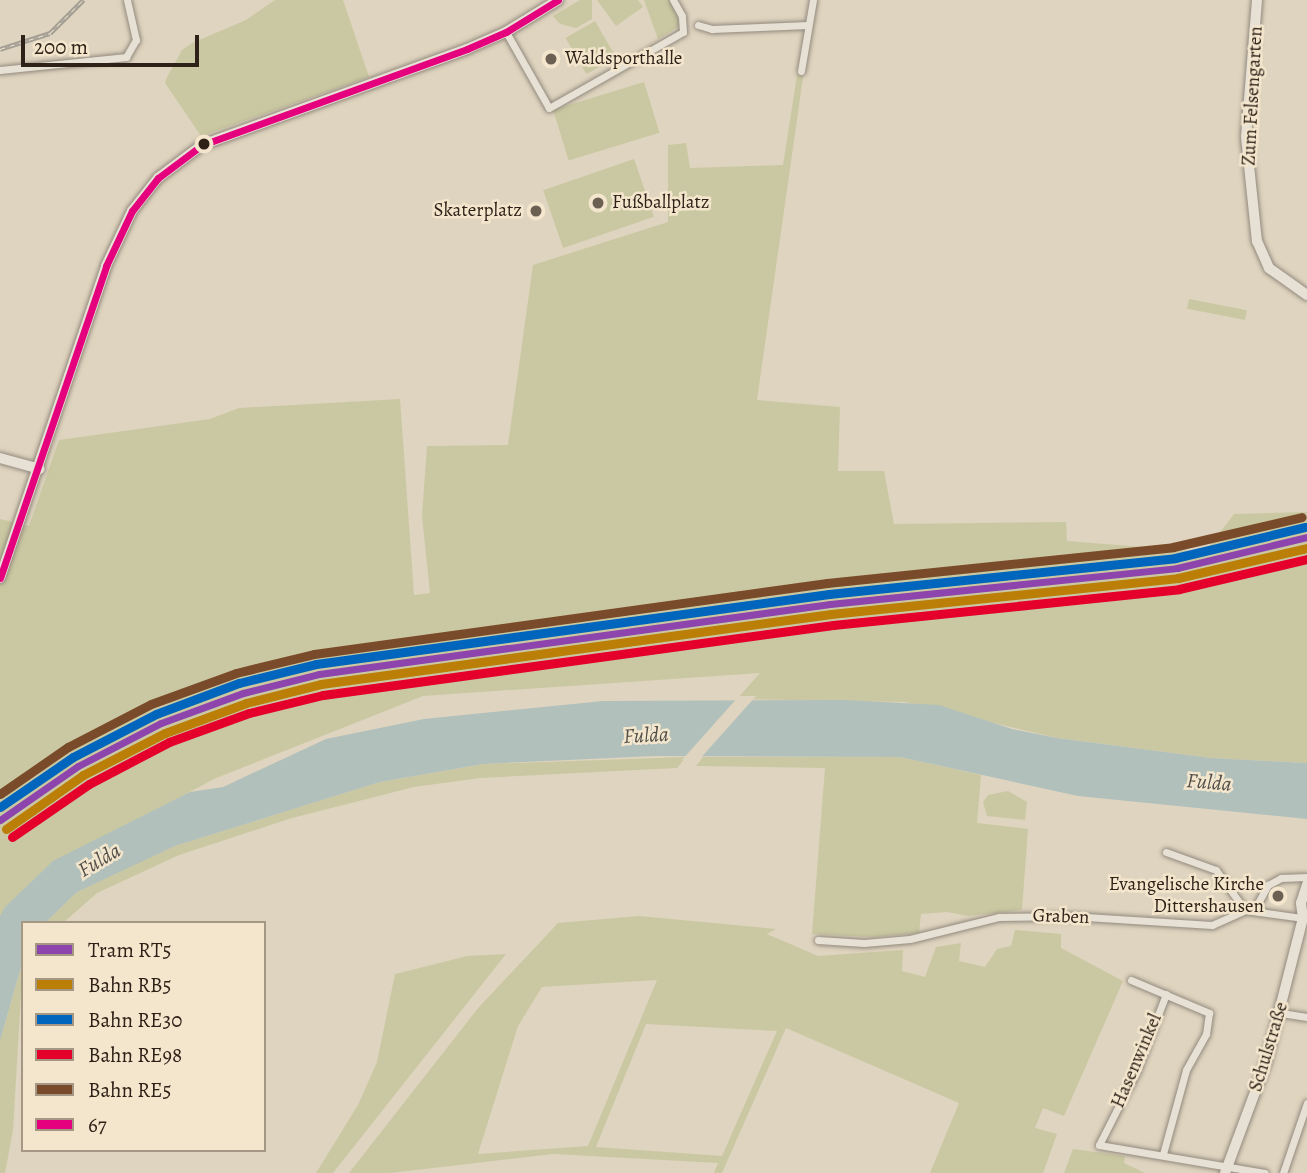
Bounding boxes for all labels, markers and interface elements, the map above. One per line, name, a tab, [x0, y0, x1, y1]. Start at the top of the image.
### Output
scale bar	[24, 21, 203, 65]
street label: Zum Felsengarten	[1238, 26, 1268, 166]
text: 200 m	[34, 33, 88, 61]
place label: Waldsporthalle	[565, 48, 682, 70]
marker: Waldsporthalle	[543, 51, 559, 67]
unlabelled marker	[197, 137, 211, 151]
place label: Fußballplatz	[612, 192, 710, 214]
marker: Fußballplatz	[590, 195, 606, 211]
place label: Skaterplatz	[434, 200, 522, 222]
marker: Skaterplatz	[528, 203, 544, 219]
water label: Fulda	[623, 721, 669, 749]
water label: Fulda	[1185, 767, 1233, 797]
water label: Fulda	[73, 838, 125, 882]
place label: Evangelische Kirche Dittershausen	[1109, 874, 1264, 918]
marker: Evangelische Kirche Dittershausen	[1270, 888, 1286, 904]
street label: Graben	[1032, 905, 1090, 929]
legend	[21, 921, 266, 1152]
text: Tram RT5	[88, 936, 171, 964]
text: Bahn RB5	[88, 971, 172, 999]
street label: Schulstraße	[1245, 999, 1293, 1095]
text: Bahn RE30	[88, 1006, 182, 1034]
street label: Hasenwinkel	[1107, 1010, 1167, 1112]
text: Bahn RE98	[88, 1041, 182, 1069]
text: Bahn RE5	[88, 1076, 171, 1104]
text: 67	[88, 1111, 107, 1139]

